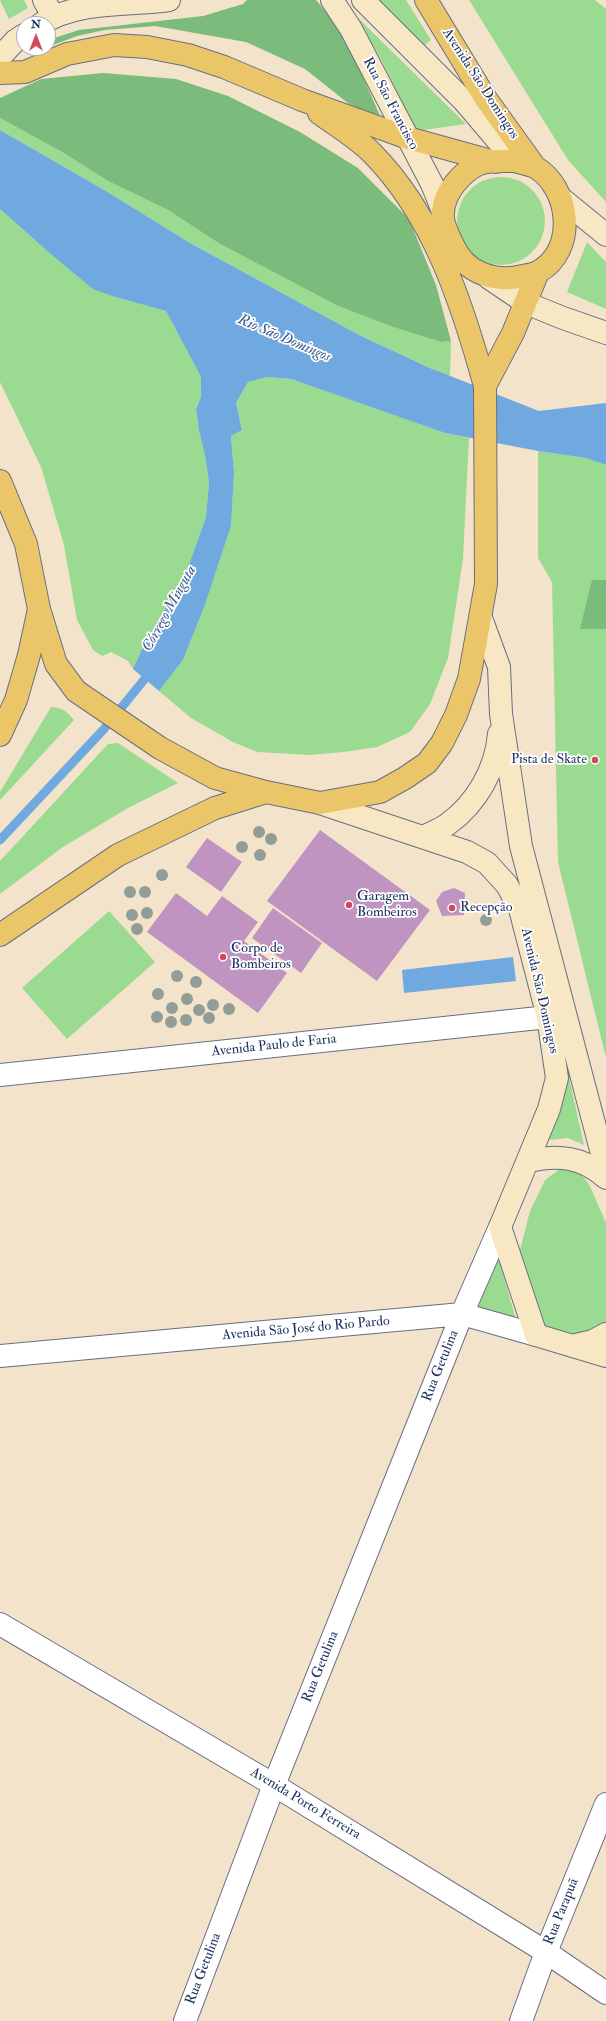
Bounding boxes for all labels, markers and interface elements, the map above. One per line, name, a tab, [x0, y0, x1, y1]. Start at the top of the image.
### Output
north arrow	[16, 16, 56, 56]
text: N	[31, 18, 41, 31]
street label: Avenida São Domingos	[438, 26, 522, 142]
street label: Rua São Francisco	[359, 55, 421, 153]
water label: Rio São Domingos	[235, 311, 333, 367]
water label: Córrego Minguta	[139, 563, 201, 655]
place label: Pista de Skate	[511, 752, 587, 768]
marker: Pista de Skate	[590, 755, 600, 765]
place label: Garagem Bombeiros	[357, 889, 417, 922]
marker: Garagem Bombeiros	[344, 900, 354, 910]
place label: Recepção	[460, 900, 512, 916]
marker: Recepção	[447, 903, 457, 913]
street label: Avenida São Domingos	[516, 927, 562, 1055]
place label: Corpo de Bombeiros	[231, 941, 291, 974]
marker: Corpo de Bombeiros	[218, 952, 228, 962]
street label: Avenida Paulo de Faria	[211, 1031, 337, 1061]
street label: Avenida São José do Rio Pardo	[222, 1313, 390, 1345]
street label: Rua Getulina	[419, 1328, 463, 1404]
street label: Rua Getulina	[299, 1629, 343, 1705]
street label: Avenida Porto Ferreira	[247, 1764, 363, 1844]
street label: Rua Parapuã	[541, 1876, 583, 1948]
street label: Rua Getulina	[183, 1931, 225, 2007]

